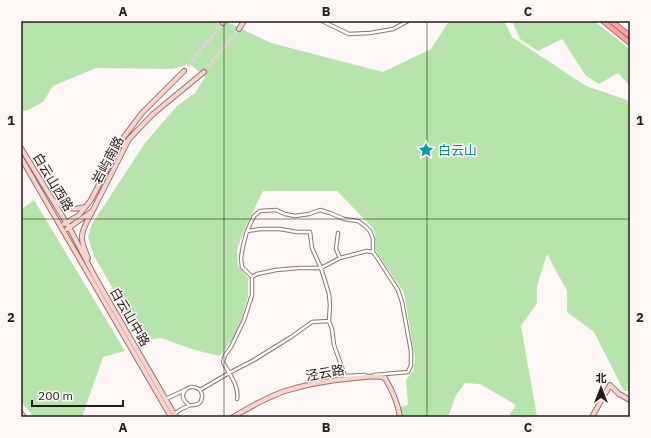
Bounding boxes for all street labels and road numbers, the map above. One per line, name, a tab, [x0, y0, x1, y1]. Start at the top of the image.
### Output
street label: 岩屿南路	[88, 133, 128, 187]
street label: 白云山西路	[29, 150, 77, 214]
street label: 白云山中路	[106, 285, 154, 349]
street label: 泾云路	[304, 361, 346, 385]

